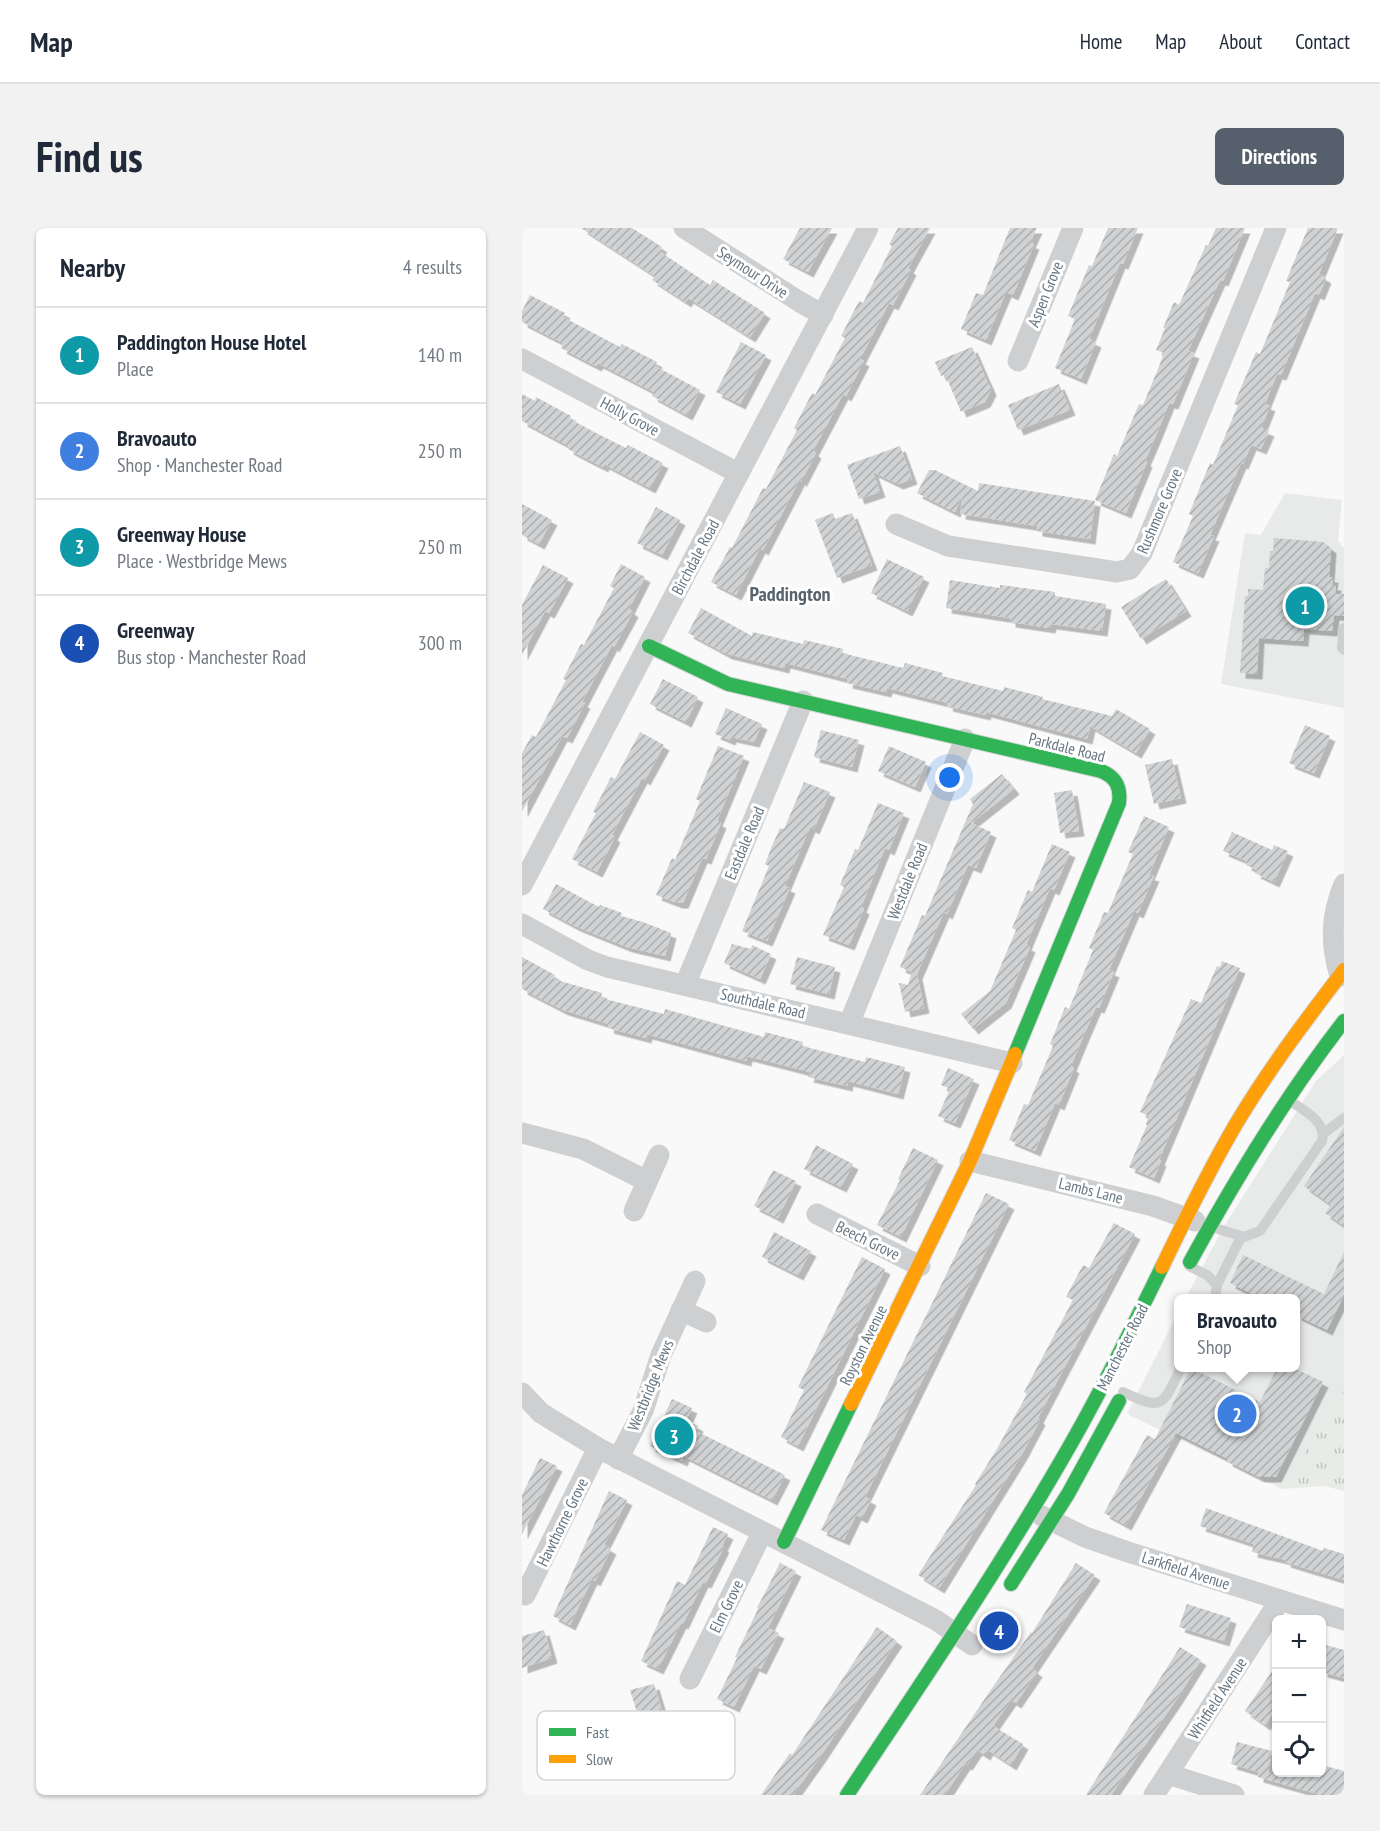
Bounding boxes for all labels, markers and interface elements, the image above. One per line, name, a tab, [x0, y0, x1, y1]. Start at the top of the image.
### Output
text: Map	[30, 23, 73, 60]
text: Home	[1080, 28, 1122, 55]
text: Map	[1155, 28, 1186, 55]
text: About	[1219, 28, 1262, 55]
text: Contact	[1295, 28, 1350, 55]
button: Directions	[1215, 128, 1344, 185]
text: Find us	[36, 129, 143, 184]
street label: Seymour Drive	[714, 242, 792, 302]
text: Nearby	[60, 251, 125, 284]
text: 4 results	[403, 254, 462, 280]
street label: Aspen Grove	[1023, 258, 1067, 330]
text: Paddington House Hotel	[117, 328, 306, 356]
text: 1	[75, 342, 84, 368]
text: 140 m	[418, 342, 462, 368]
text: Place	[117, 356, 154, 382]
street label: Holly Grove	[597, 392, 663, 440]
text: Bravoauto	[117, 424, 197, 452]
text: 2	[75, 438, 84, 464]
text: 250 m	[418, 438, 462, 464]
text: Shop · Manchester Road	[117, 452, 282, 478]
street label: Rushmore Grove	[1132, 465, 1186, 557]
street label: Birchdale Road	[667, 516, 723, 598]
text: Greenway House	[117, 520, 247, 548]
text: 3	[75, 534, 84, 560]
text: 250 m	[418, 534, 462, 560]
text: Place · Westbridge Mews	[117, 548, 287, 574]
district label: Paddington	[749, 581, 831, 607]
pin: 1	[1286, 584, 1324, 628]
text: Greenway	[117, 616, 194, 644]
text: 4	[75, 630, 84, 656]
text: 300 m	[418, 630, 462, 656]
text: Bus stop · Manchester Road	[117, 644, 306, 670]
street label: Parkdale Road	[1027, 728, 1107, 766]
your location	[935, 763, 964, 792]
street label: Eastdale Road	[720, 803, 768, 883]
street label: Westdale Road	[883, 840, 931, 922]
street label: Southdale Road	[719, 984, 807, 1022]
street label: Lambs Lane	[1057, 1172, 1125, 1208]
street label: Beech Grove	[833, 1216, 903, 1264]
popup	[1174, 1294, 1300, 1372]
street label: Manchester Road	[1092, 1300, 1152, 1394]
street label: Royston Avenue	[835, 1302, 891, 1388]
text: Bravoauto	[1197, 1306, 1277, 1334]
text: Shop	[1197, 1334, 1232, 1360]
street label: Westbridge Mews	[623, 1336, 677, 1434]
pin: 2	[1218, 1392, 1256, 1436]
pin: 3	[654, 1414, 694, 1458]
street label: Hawthorne Grove	[532, 1474, 592, 1570]
street label: Larkfield Avenue	[1140, 1546, 1232, 1594]
street label: Elm Grove	[705, 1576, 747, 1636]
pin: 4	[980, 1608, 1018, 1654]
map controls	[1272, 1615, 1326, 1777]
button: +	[1272, 1615, 1326, 1669]
street label: Whitfield Avenue	[1183, 1653, 1251, 1743]
button: −	[1272, 1669, 1326, 1723]
legend	[537, 1711, 735, 1780]
text: Fast	[586, 1722, 609, 1742]
button: locate	[1272, 1723, 1326, 1777]
text: Slow	[586, 1749, 613, 1769]

